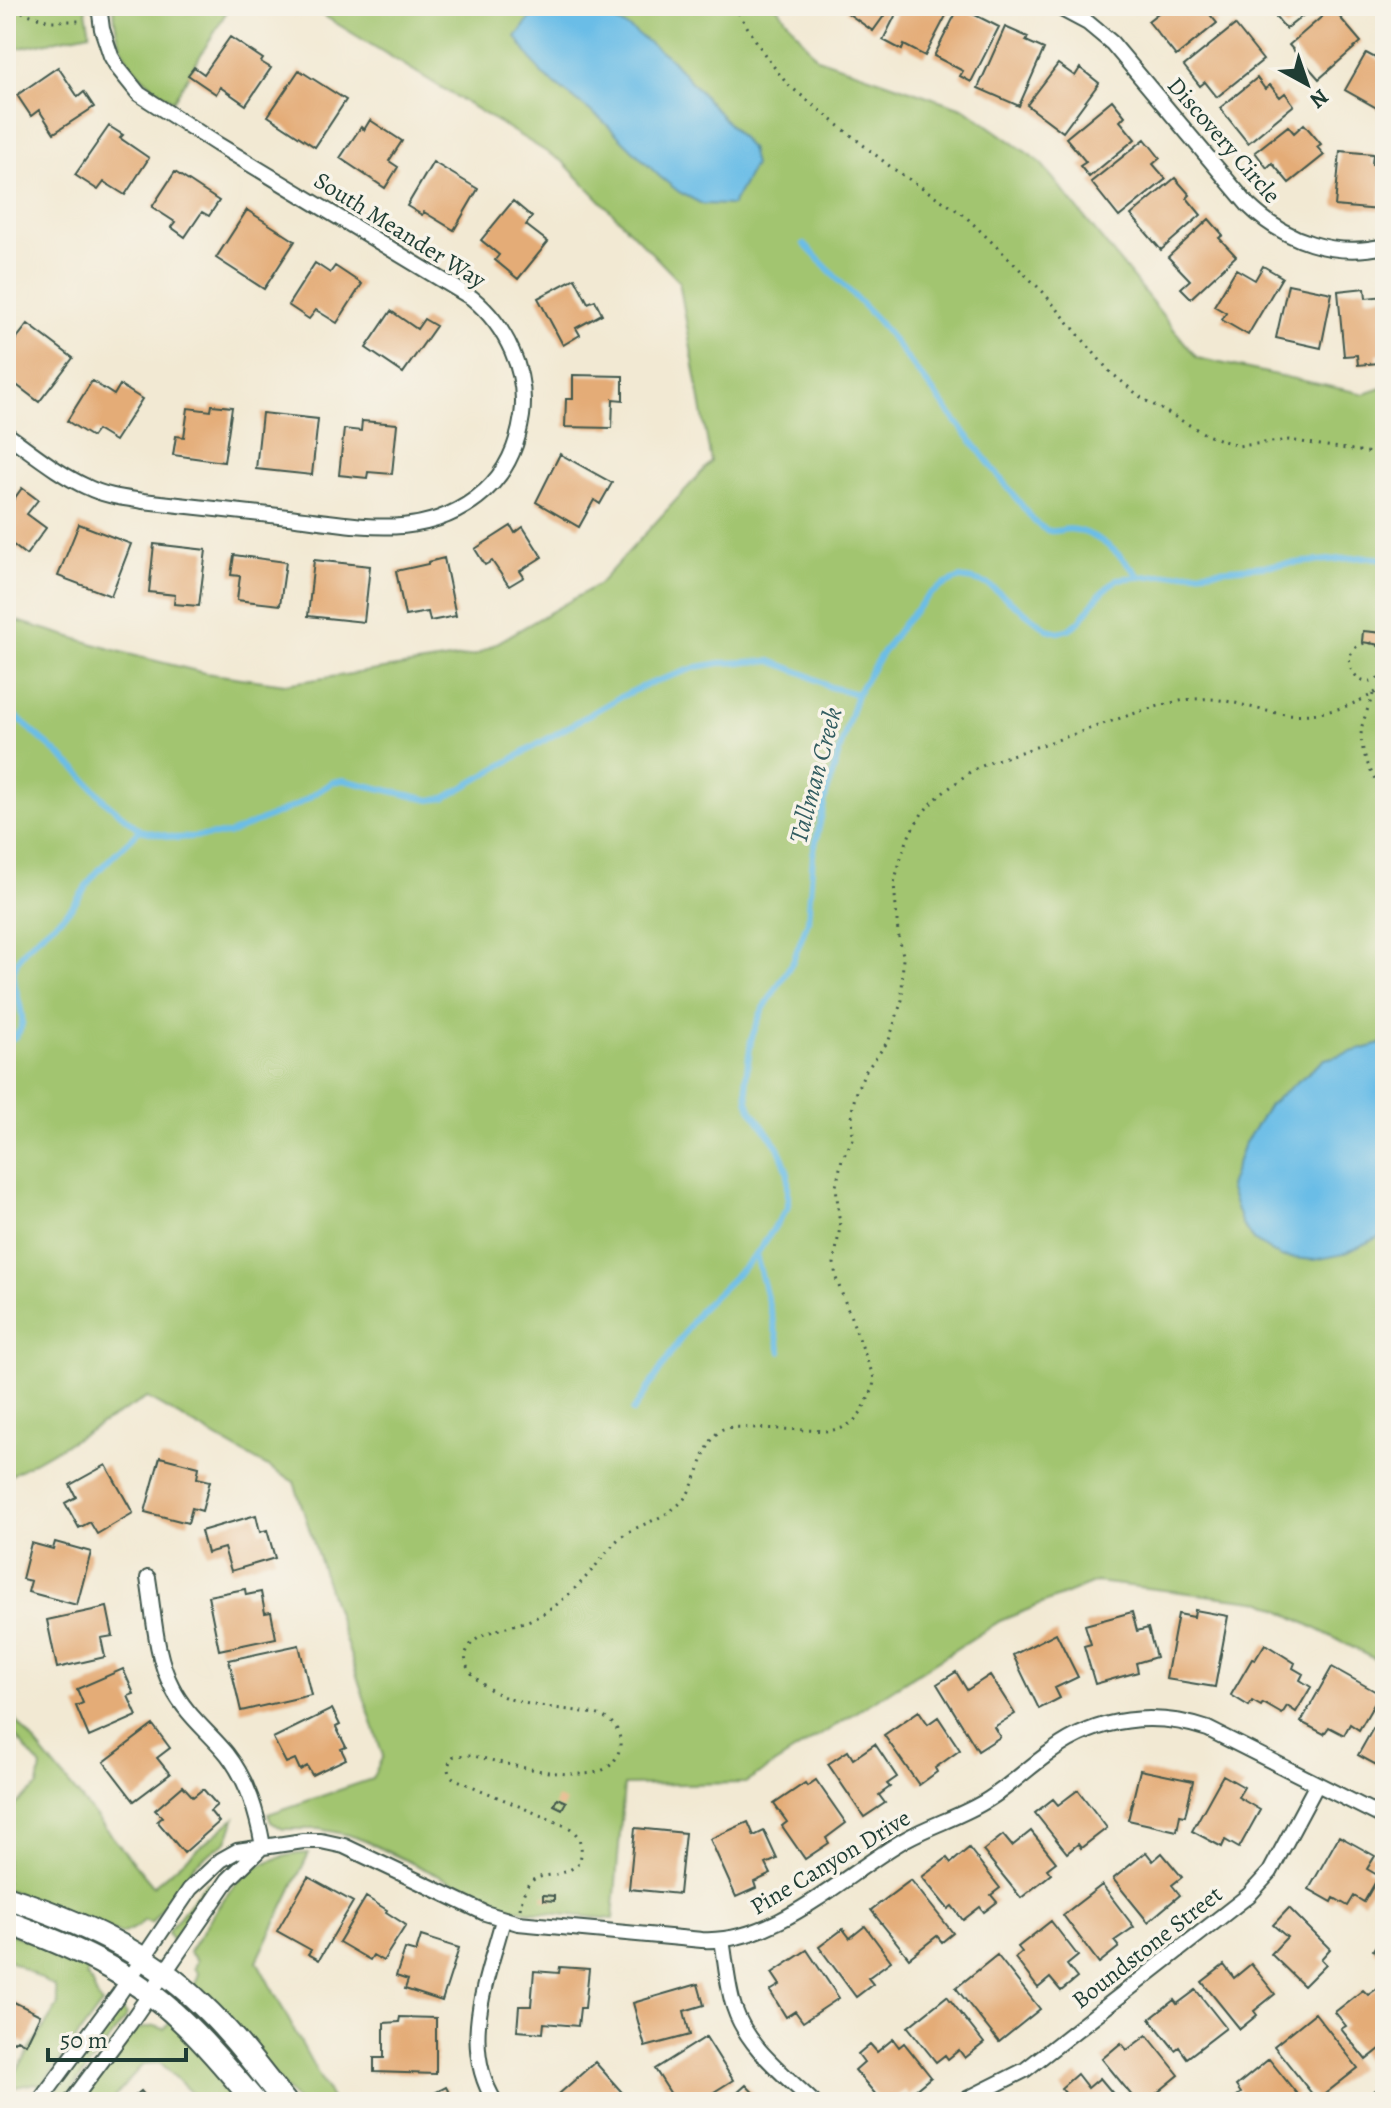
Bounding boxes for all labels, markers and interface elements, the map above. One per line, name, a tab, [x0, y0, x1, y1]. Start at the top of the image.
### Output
north arrow	[1267, 44, 1347, 124]
street label: Discovery Circle	[1160, 70, 1288, 210]
text: N	[1303, 82, 1335, 115]
street label: South Meander Way	[308, 164, 492, 296]
water label: Tallman Creek	[781, 703, 850, 847]
street label: Pine Canyon Drive	[744, 1802, 916, 1922]
street label: Boundstone Street	[1065, 1878, 1229, 2016]
scale bar	[48, 2012, 186, 2062]
text: 50 m	[60, 2024, 108, 2056]

